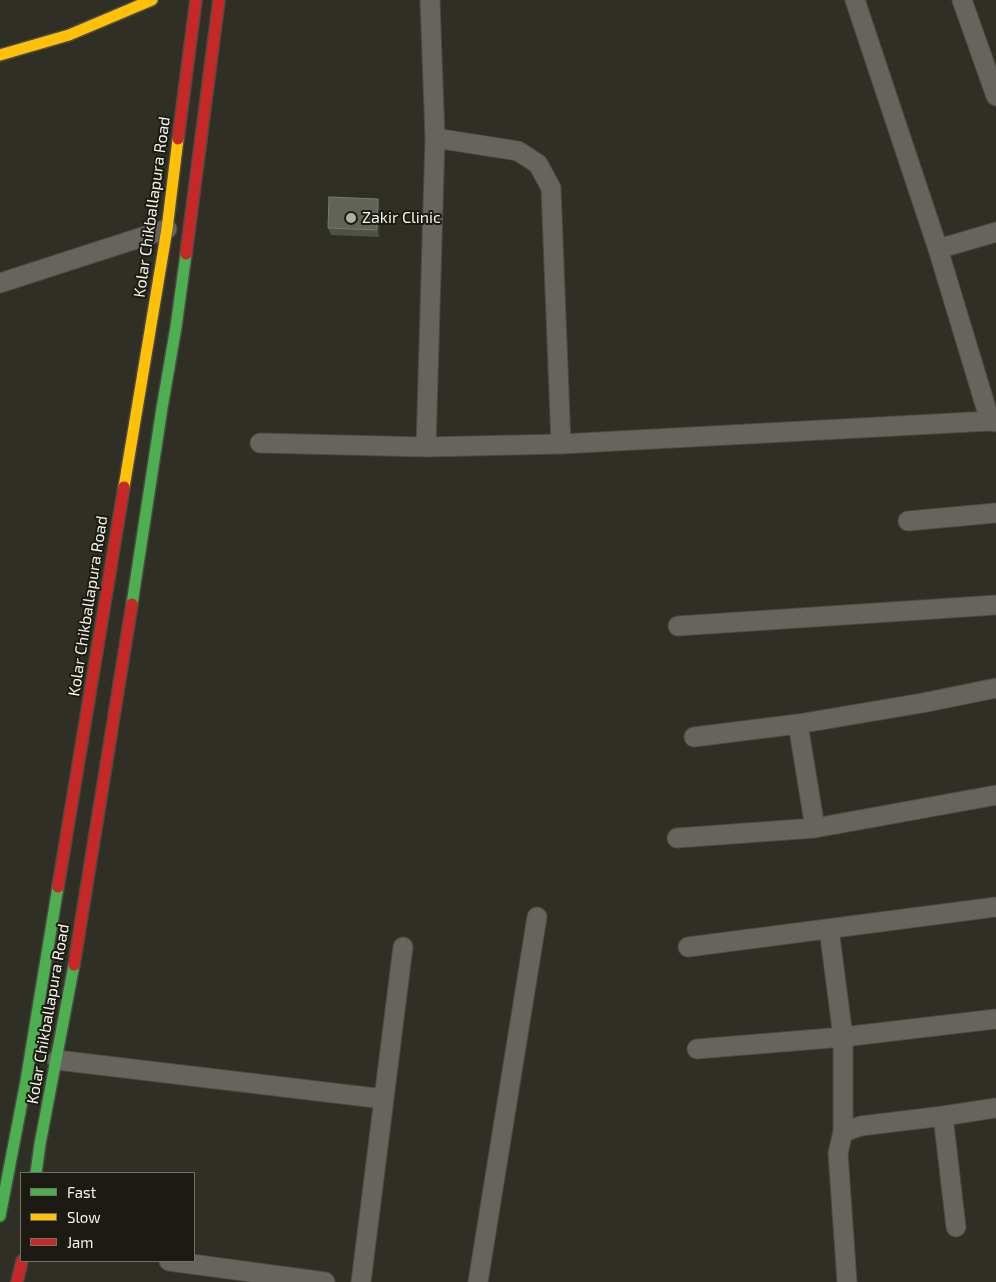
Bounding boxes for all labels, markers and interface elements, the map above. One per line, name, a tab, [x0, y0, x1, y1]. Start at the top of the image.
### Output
street label: Kolar Chikballapura Road	[130, 115, 174, 299]
place label: Zakir Clinic	[362, 208, 441, 228]
marker: Zakir Clinic	[344, 211, 358, 225]
street label: Kolar Chikballapura Road	[64, 514, 112, 698]
street label: Kolar Chikballapura Road	[23, 922, 73, 1106]
legend	[20, 1172, 195, 1262]
text: Fast	[67, 1183, 96, 1201]
text: Slow	[67, 1208, 101, 1226]
text: Jam	[67, 1233, 93, 1251]

